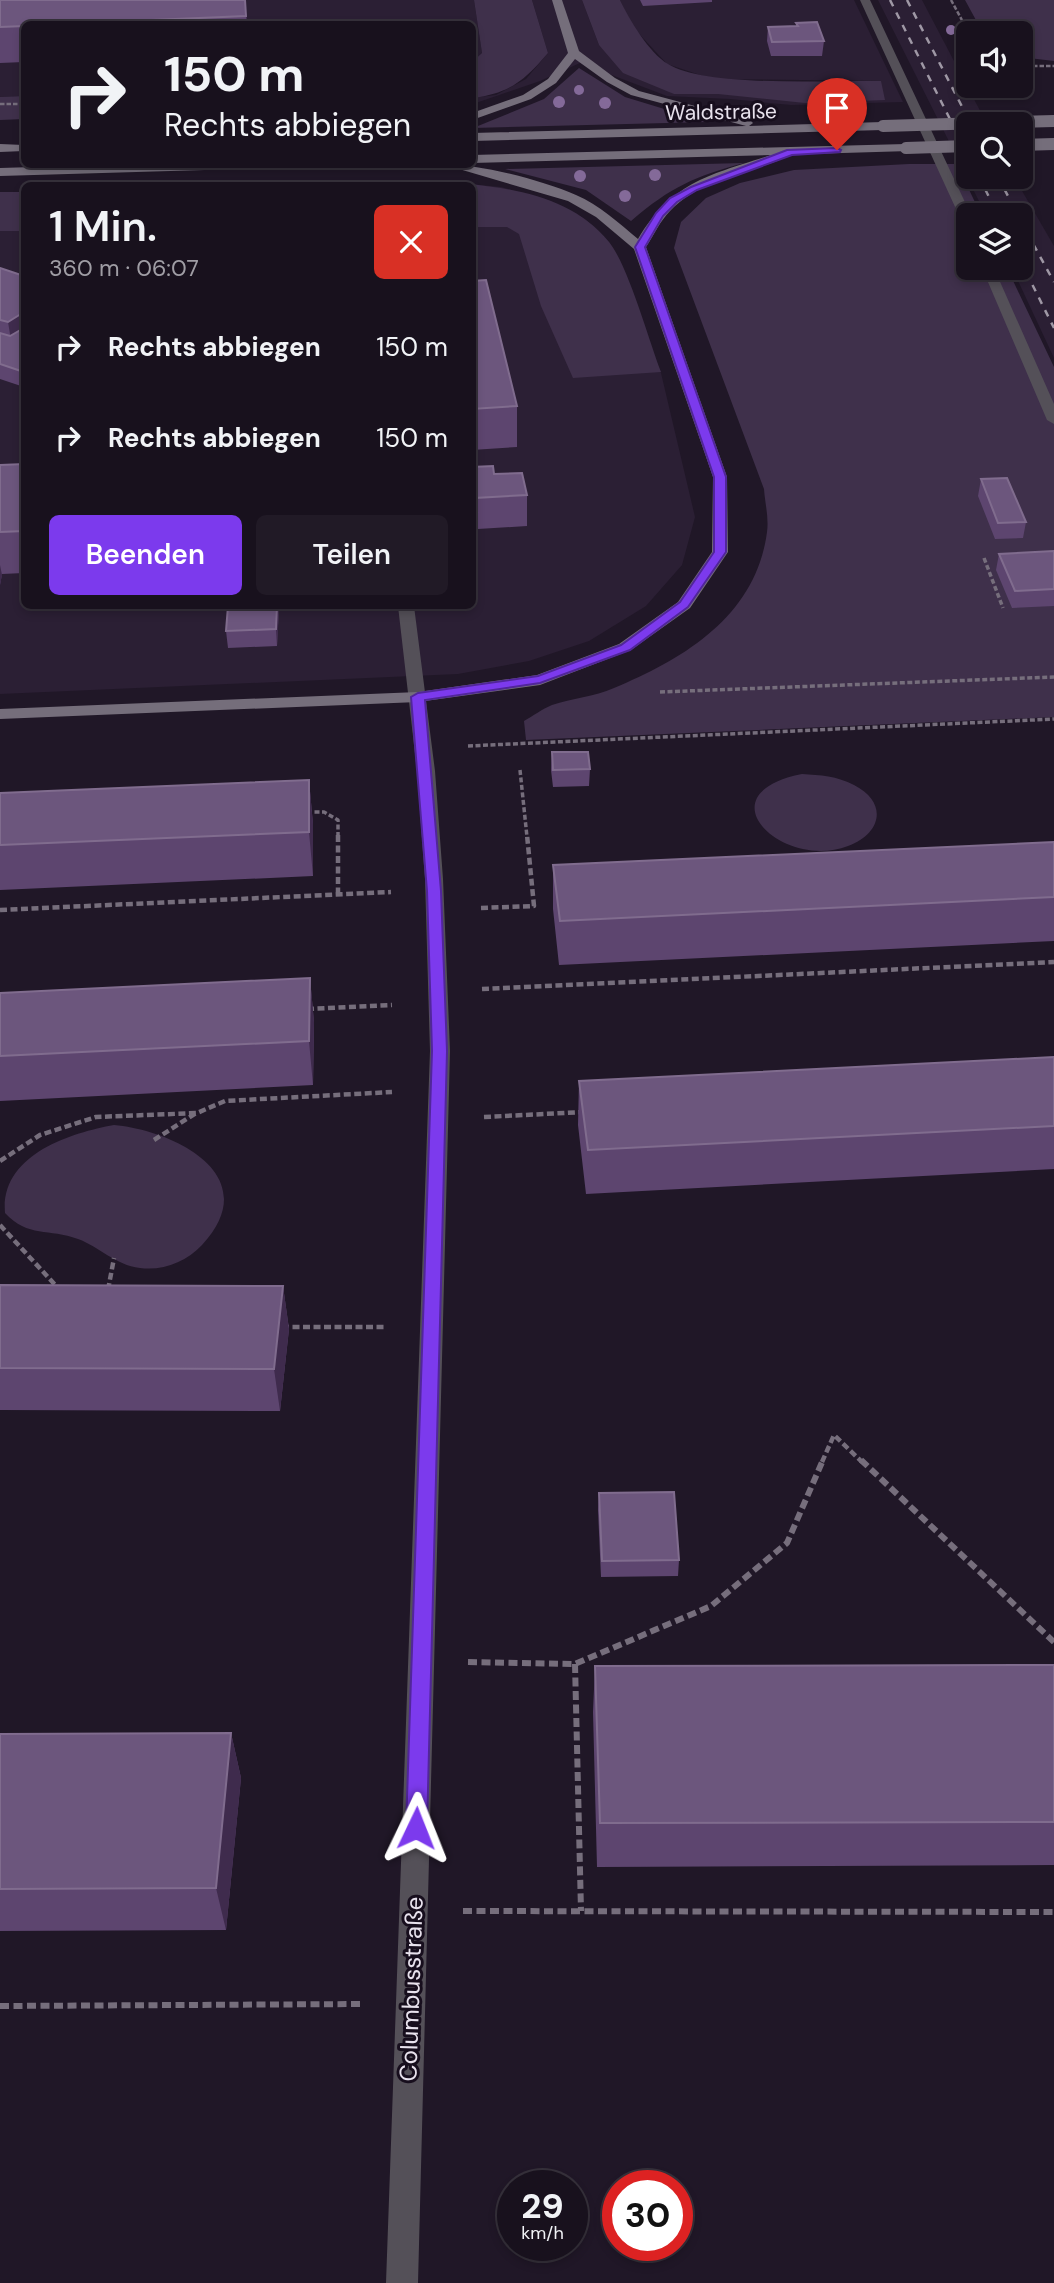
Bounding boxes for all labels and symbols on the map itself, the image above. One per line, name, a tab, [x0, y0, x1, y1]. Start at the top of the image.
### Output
pin	[807, 78, 867, 150]
street label: Waldstraße	[665, 97, 777, 127]
position arrow	[379, 1791, 453, 1865]
street label: Columbusstraße	[392, 1896, 430, 2082]
speed limit sign: 30	[602, 2170, 693, 2261]

